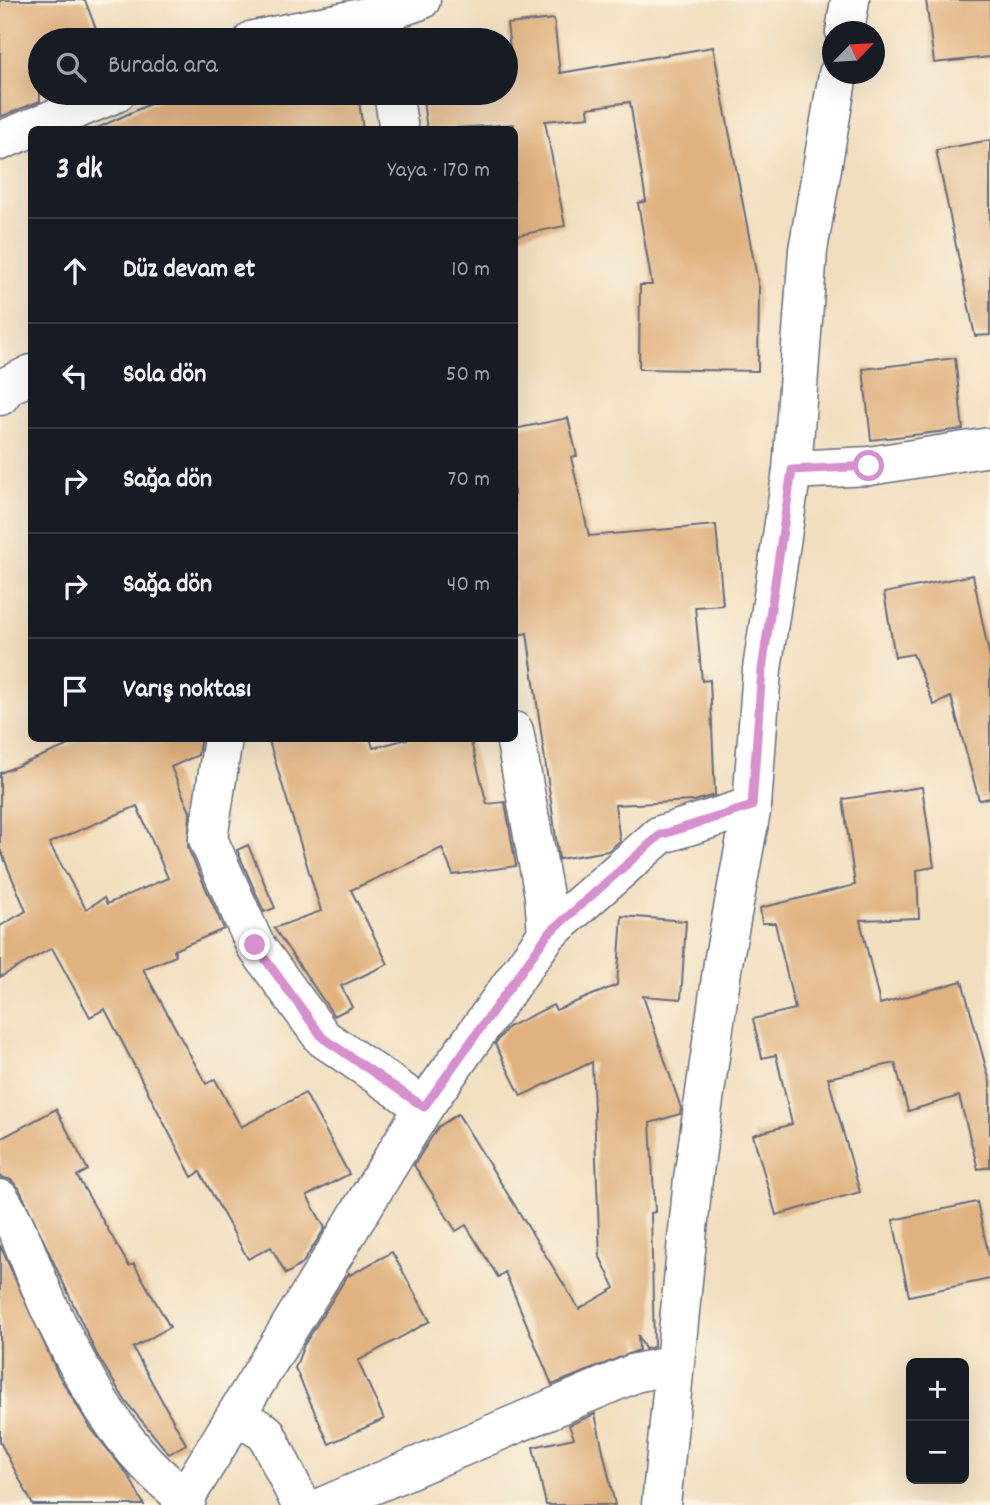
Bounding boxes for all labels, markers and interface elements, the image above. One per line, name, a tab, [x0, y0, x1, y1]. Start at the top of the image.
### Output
north arrow	[822, 21, 885, 84]
search box	[28, 28, 518, 105]
icon: search	[52, 48, 90, 86]
text: Burada ara	[108, 48, 218, 85]
text: 3 dk	[56, 150, 103, 193]
text: Yaya · 170 m	[387, 155, 490, 188]
icon: ahead	[56, 252, 94, 290]
text: Düz devam et	[123, 252, 255, 289]
text: 10 m	[451, 254, 490, 287]
icon: left	[56, 357, 94, 395]
text: Sola dön	[123, 357, 206, 394]
text: 50 m	[446, 359, 490, 392]
route start	[853, 450, 884, 481]
icon: right	[56, 462, 94, 500]
text: Sağa dön	[123, 462, 212, 499]
text: 70 m	[448, 464, 490, 497]
icon: right	[56, 567, 94, 605]
text: Sağa dön	[123, 567, 212, 604]
text: 40 m	[447, 569, 490, 602]
icon: arrive	[56, 672, 94, 710]
text: Varış noktası	[123, 672, 251, 709]
route end	[239, 929, 270, 960]
map controls	[906, 1358, 969, 1484]
button: +	[906, 1358, 969, 1421]
button: −	[906, 1421, 969, 1484]

